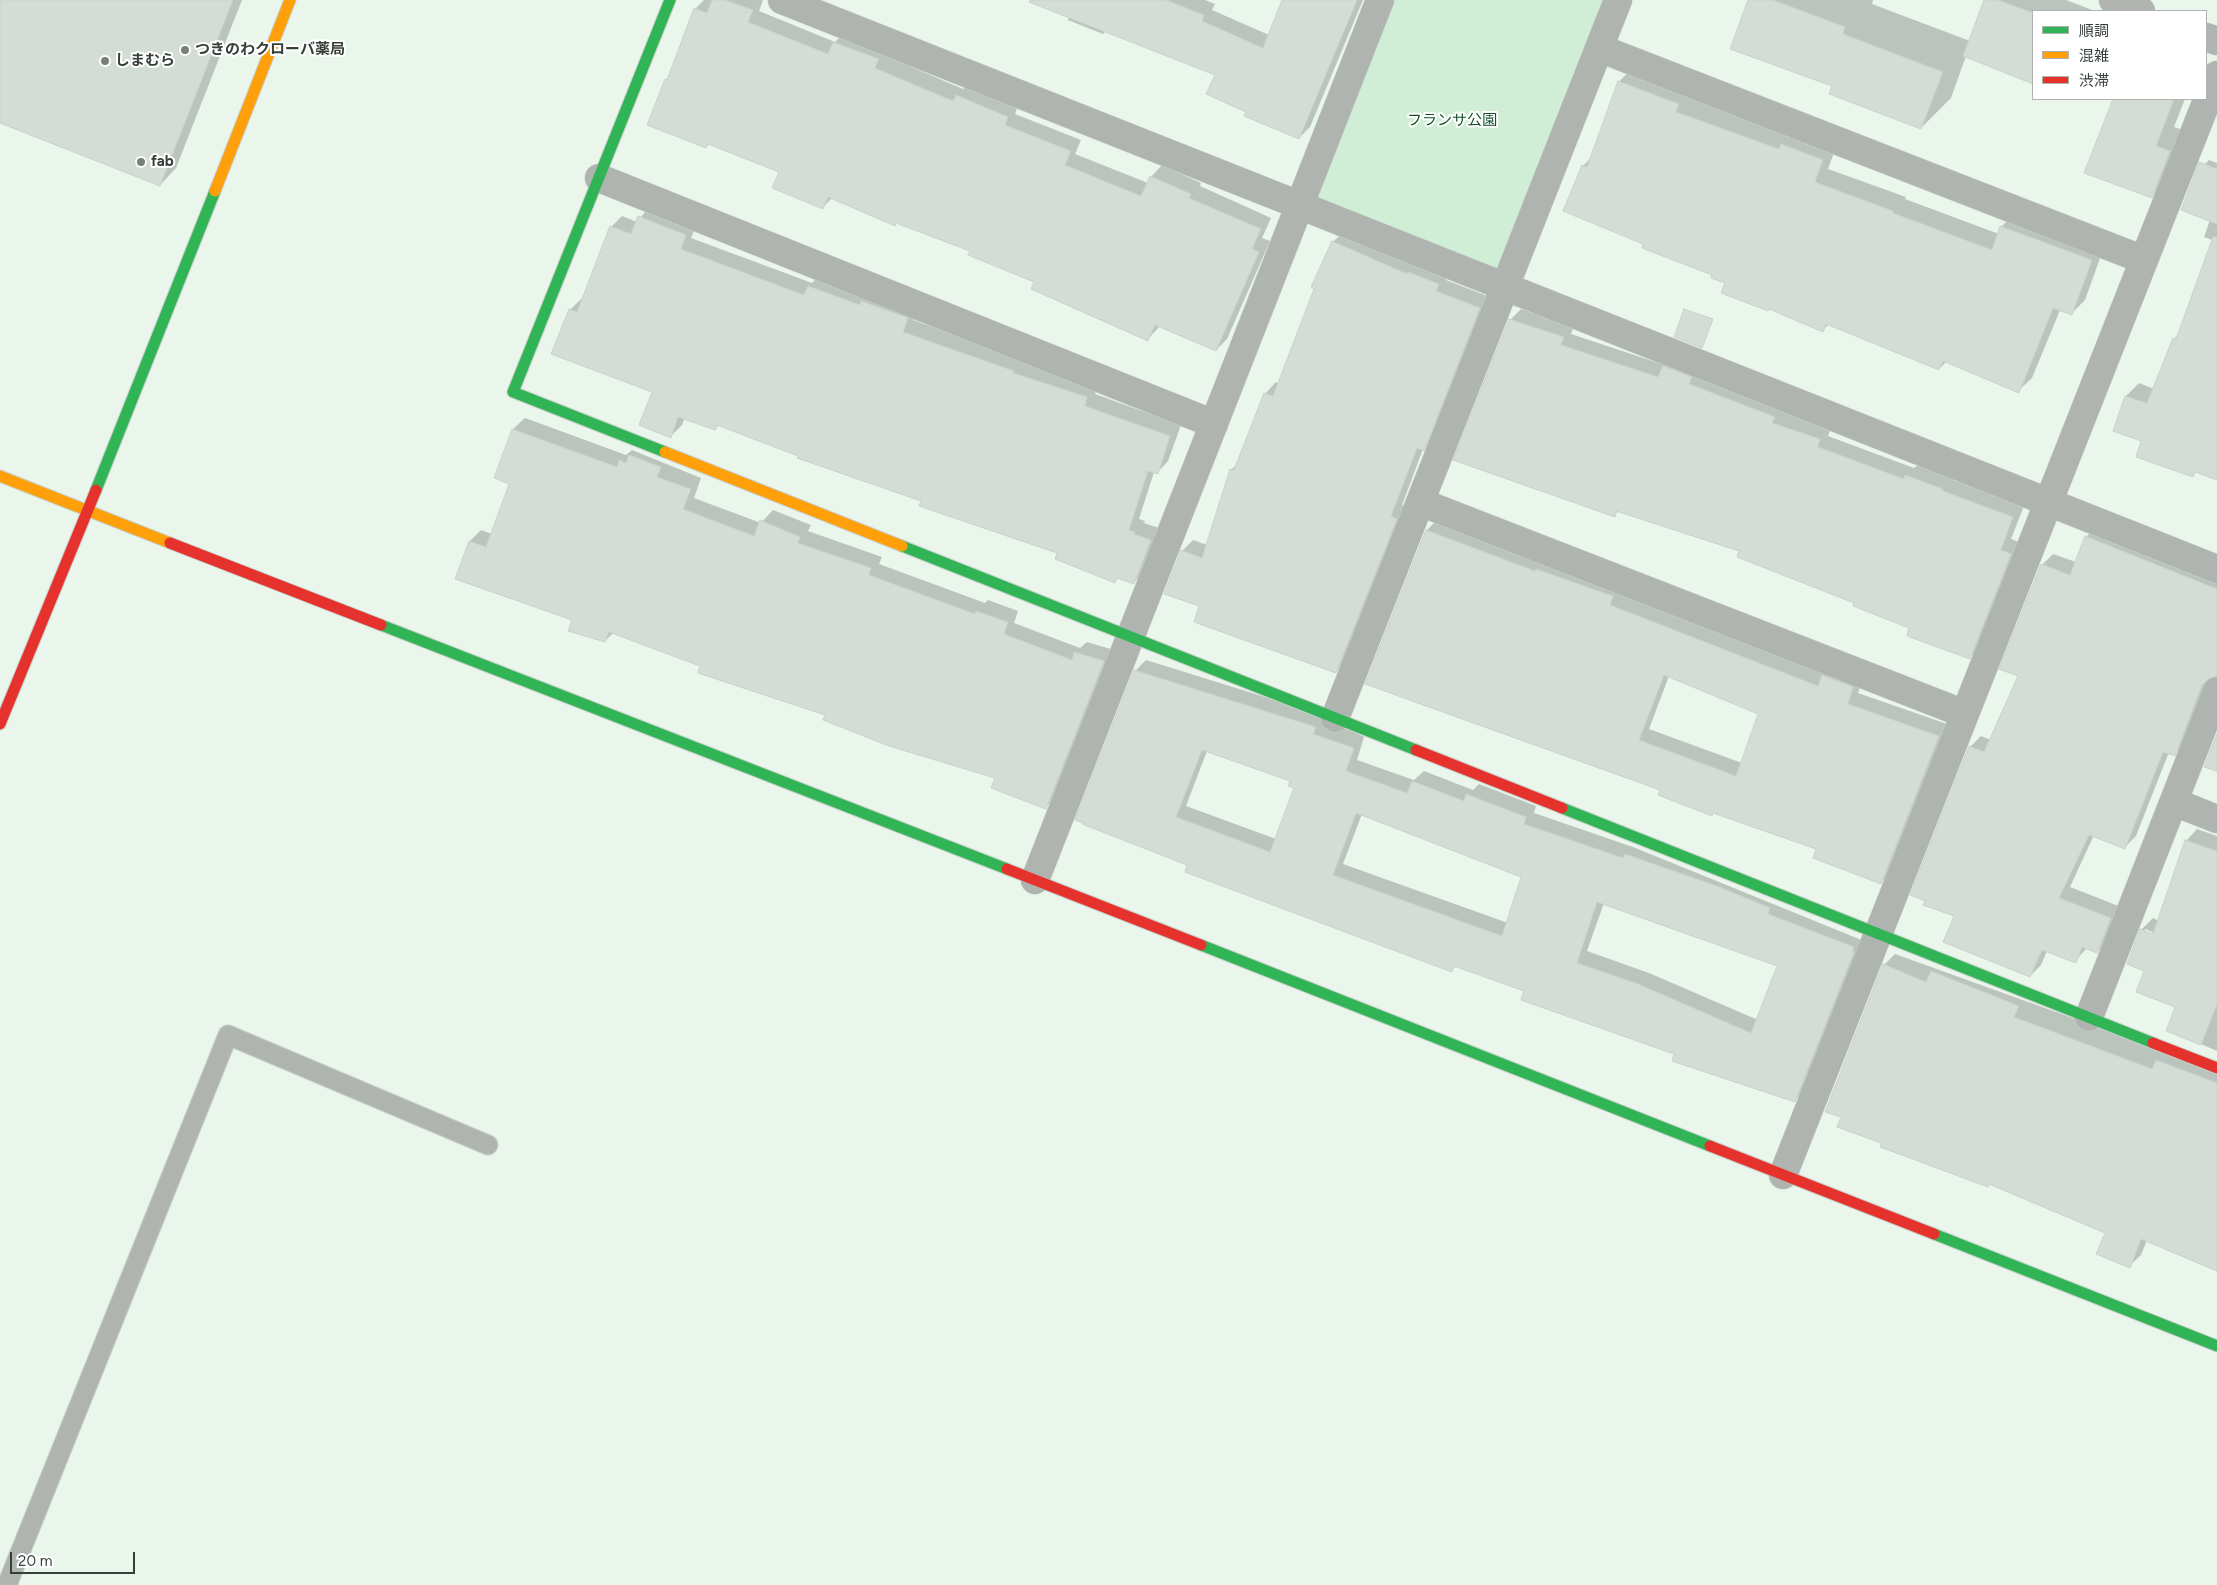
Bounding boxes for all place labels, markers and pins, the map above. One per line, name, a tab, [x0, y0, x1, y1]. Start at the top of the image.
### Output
place label: つきのわクローバ薬局	[195, 41, 345, 59]
marker: つきのわクローバ薬局	[179, 44, 191, 56]
place label: しまむら	[115, 52, 175, 70]
marker: しまむら	[99, 55, 111, 67]
place label: fab	[151, 153, 174, 171]
marker: fab	[135, 156, 147, 168]

